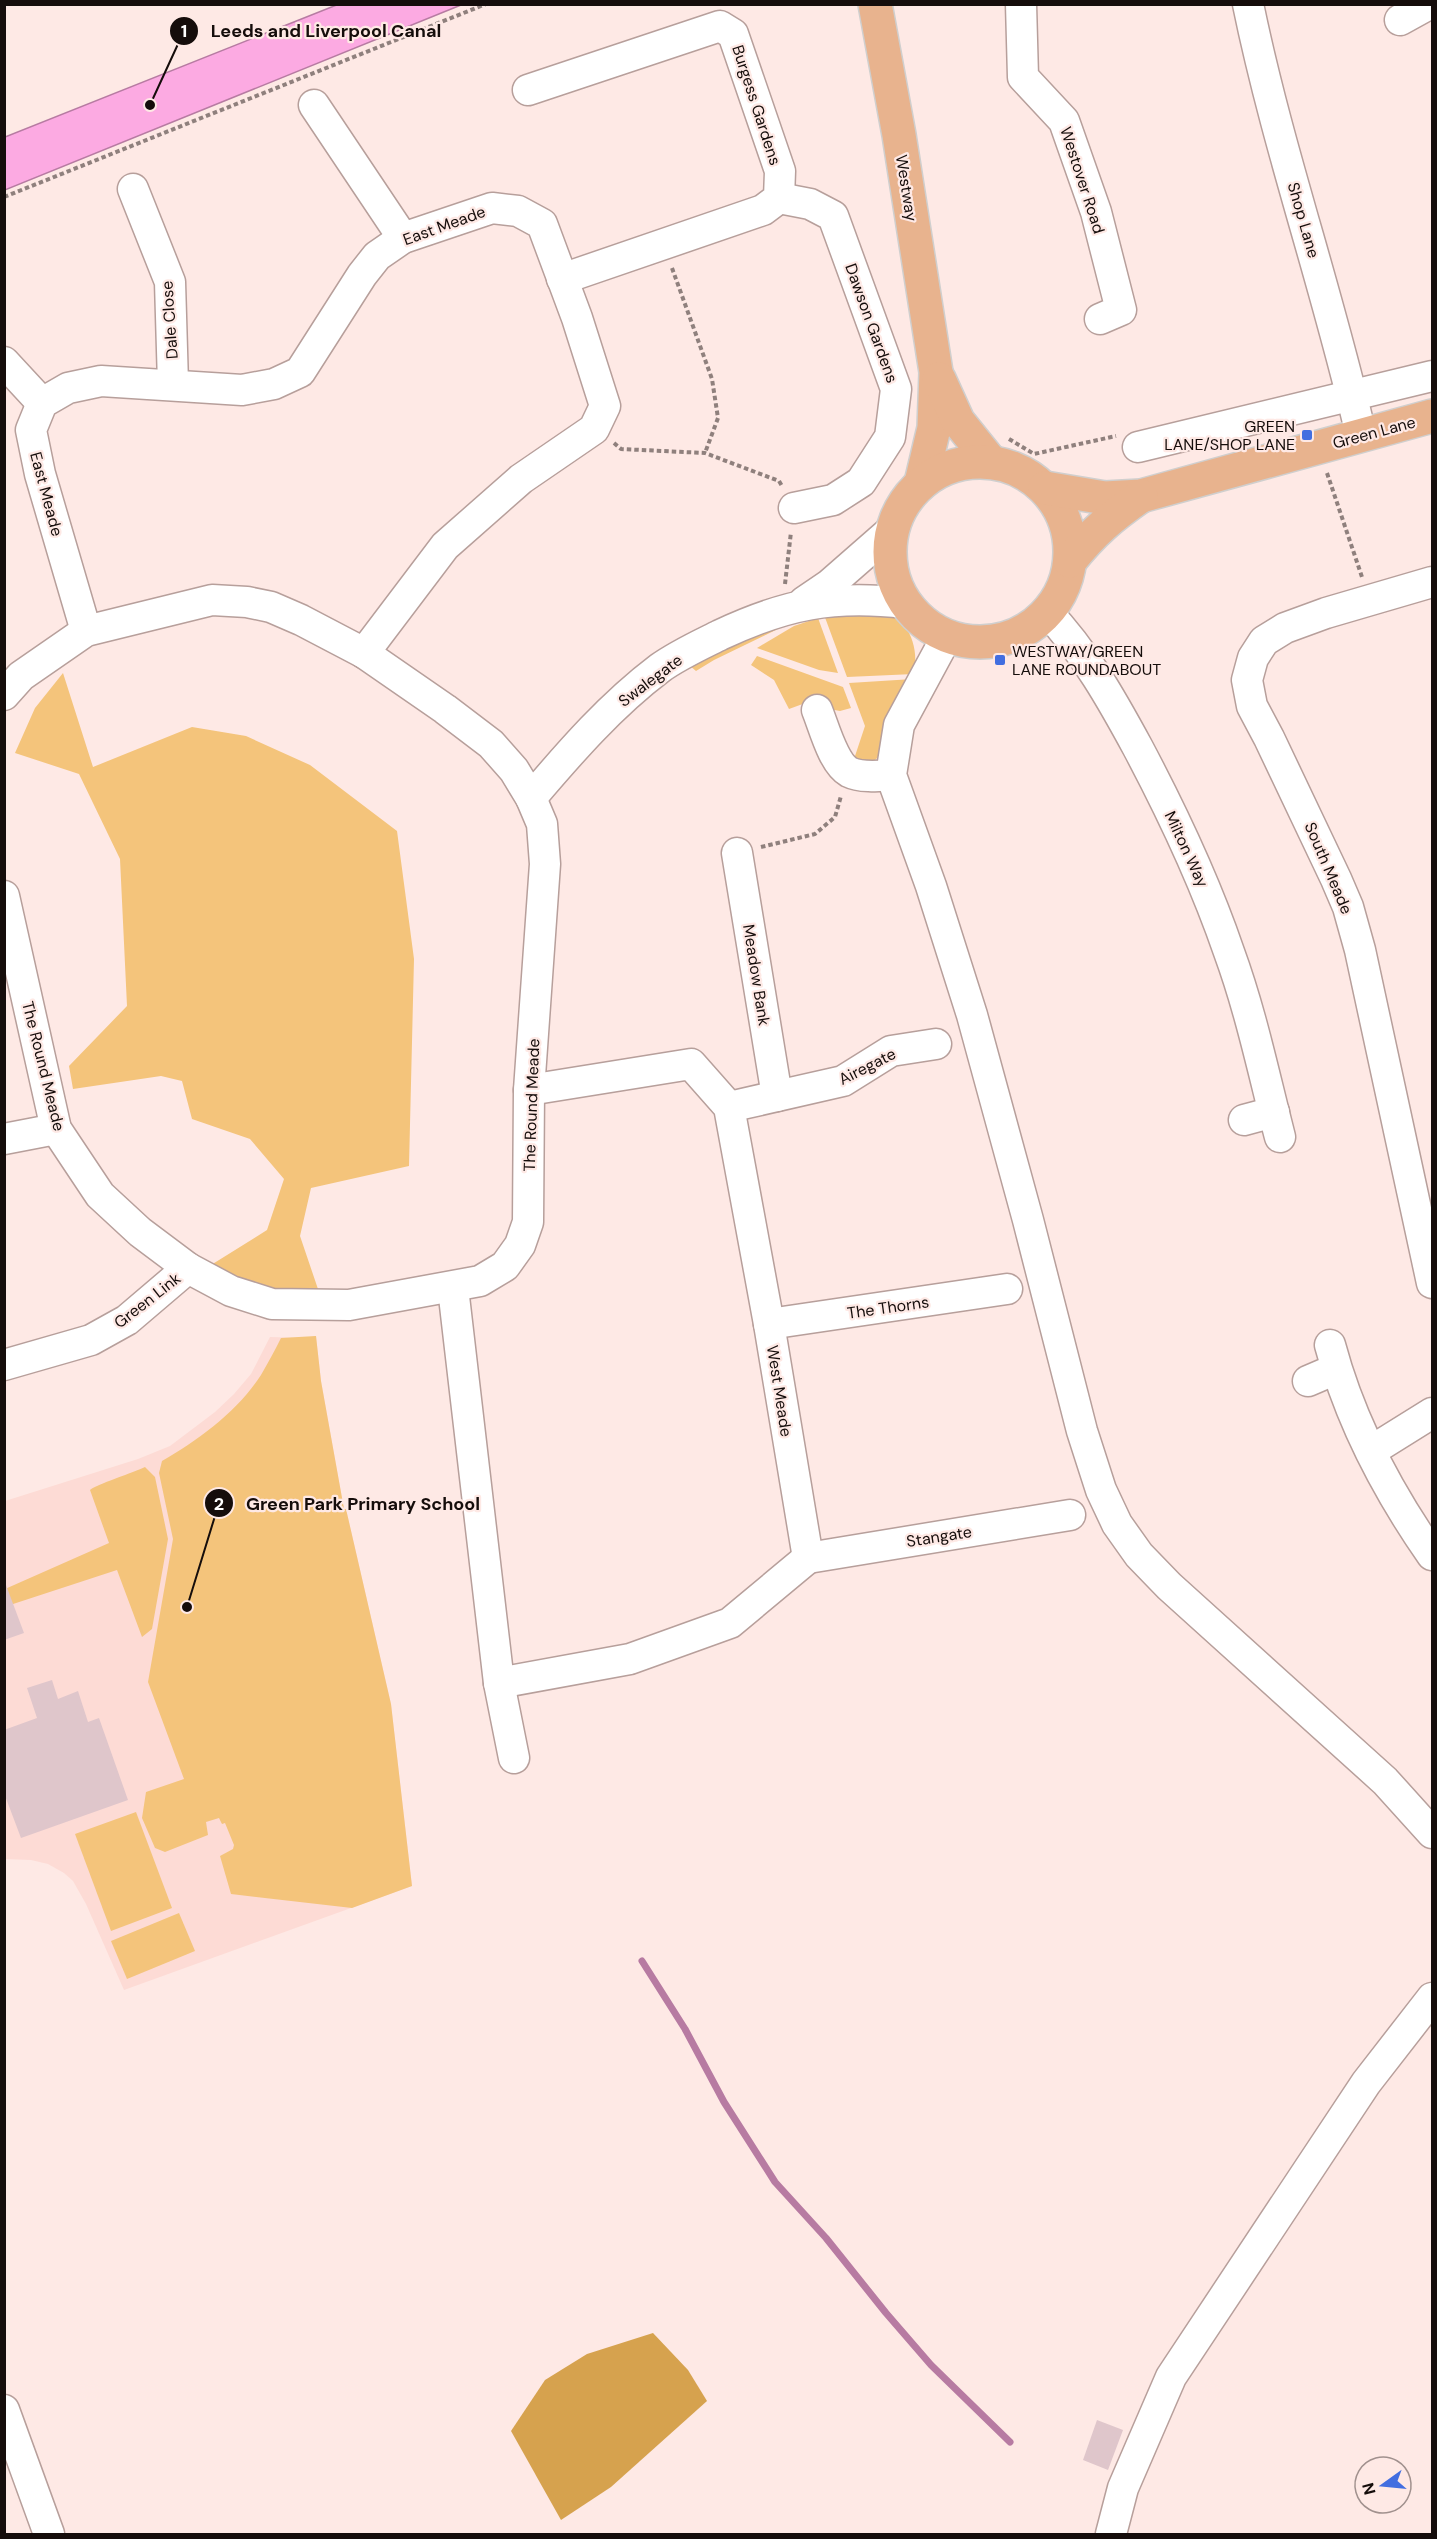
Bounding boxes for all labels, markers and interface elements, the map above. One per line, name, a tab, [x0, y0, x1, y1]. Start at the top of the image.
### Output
callout: Leeds and Liverpool Canal	[169, 13, 453, 49]
text: 1	[181, 19, 187, 43]
text: Leeds and Liverpool Canal	[211, 19, 441, 43]
street label: Burgess Gardens	[727, 42, 786, 168]
street label: Westover Road	[1055, 124, 1110, 236]
street label: Westway	[891, 153, 922, 223]
street label: Shop Lane	[1283, 180, 1324, 260]
street label: East Meade	[400, 201, 488, 250]
street label: Dawson Gardens	[840, 261, 903, 386]
street label: Dale Close	[156, 280, 183, 360]
street label: Green Lane	[1330, 411, 1418, 454]
place label: GREEN LANE/SHOP LANE	[1164, 416, 1295, 455]
marker: GREEN LANE/SHOP LANE	[1300, 428, 1314, 442]
street label: East Meade	[25, 450, 68, 539]
place label: WESTWAY/GREEN LANE ROUNDABOUT	[1012, 641, 1161, 680]
street label: Swalegate	[614, 649, 687, 711]
marker: WESTWAY/GREEN LANE ROUNDABOUT	[993, 653, 1007, 667]
street label: Milton Way	[1160, 808, 1213, 891]
street label: South Meade	[1300, 819, 1357, 917]
street label: Meadow Bank	[738, 923, 775, 1027]
street label: The Round Meade	[17, 999, 70, 1133]
street label: The Round Meade	[519, 1038, 544, 1172]
street label: Airegate	[835, 1043, 899, 1090]
street label: Green Link	[110, 1268, 185, 1333]
street label: The Thorns	[846, 1291, 930, 1324]
street label: West Meade	[762, 1344, 797, 1438]
callout: Green Park Primary School	[204, 1485, 492, 1521]
text: 2	[214, 1492, 224, 1516]
text: Green Park Primary School	[246, 1492, 480, 1516]
street label: Stangate	[905, 1521, 973, 1552]
north arrow	[1353, 2455, 1413, 2515]
text: N	[1357, 2480, 1381, 2497]

